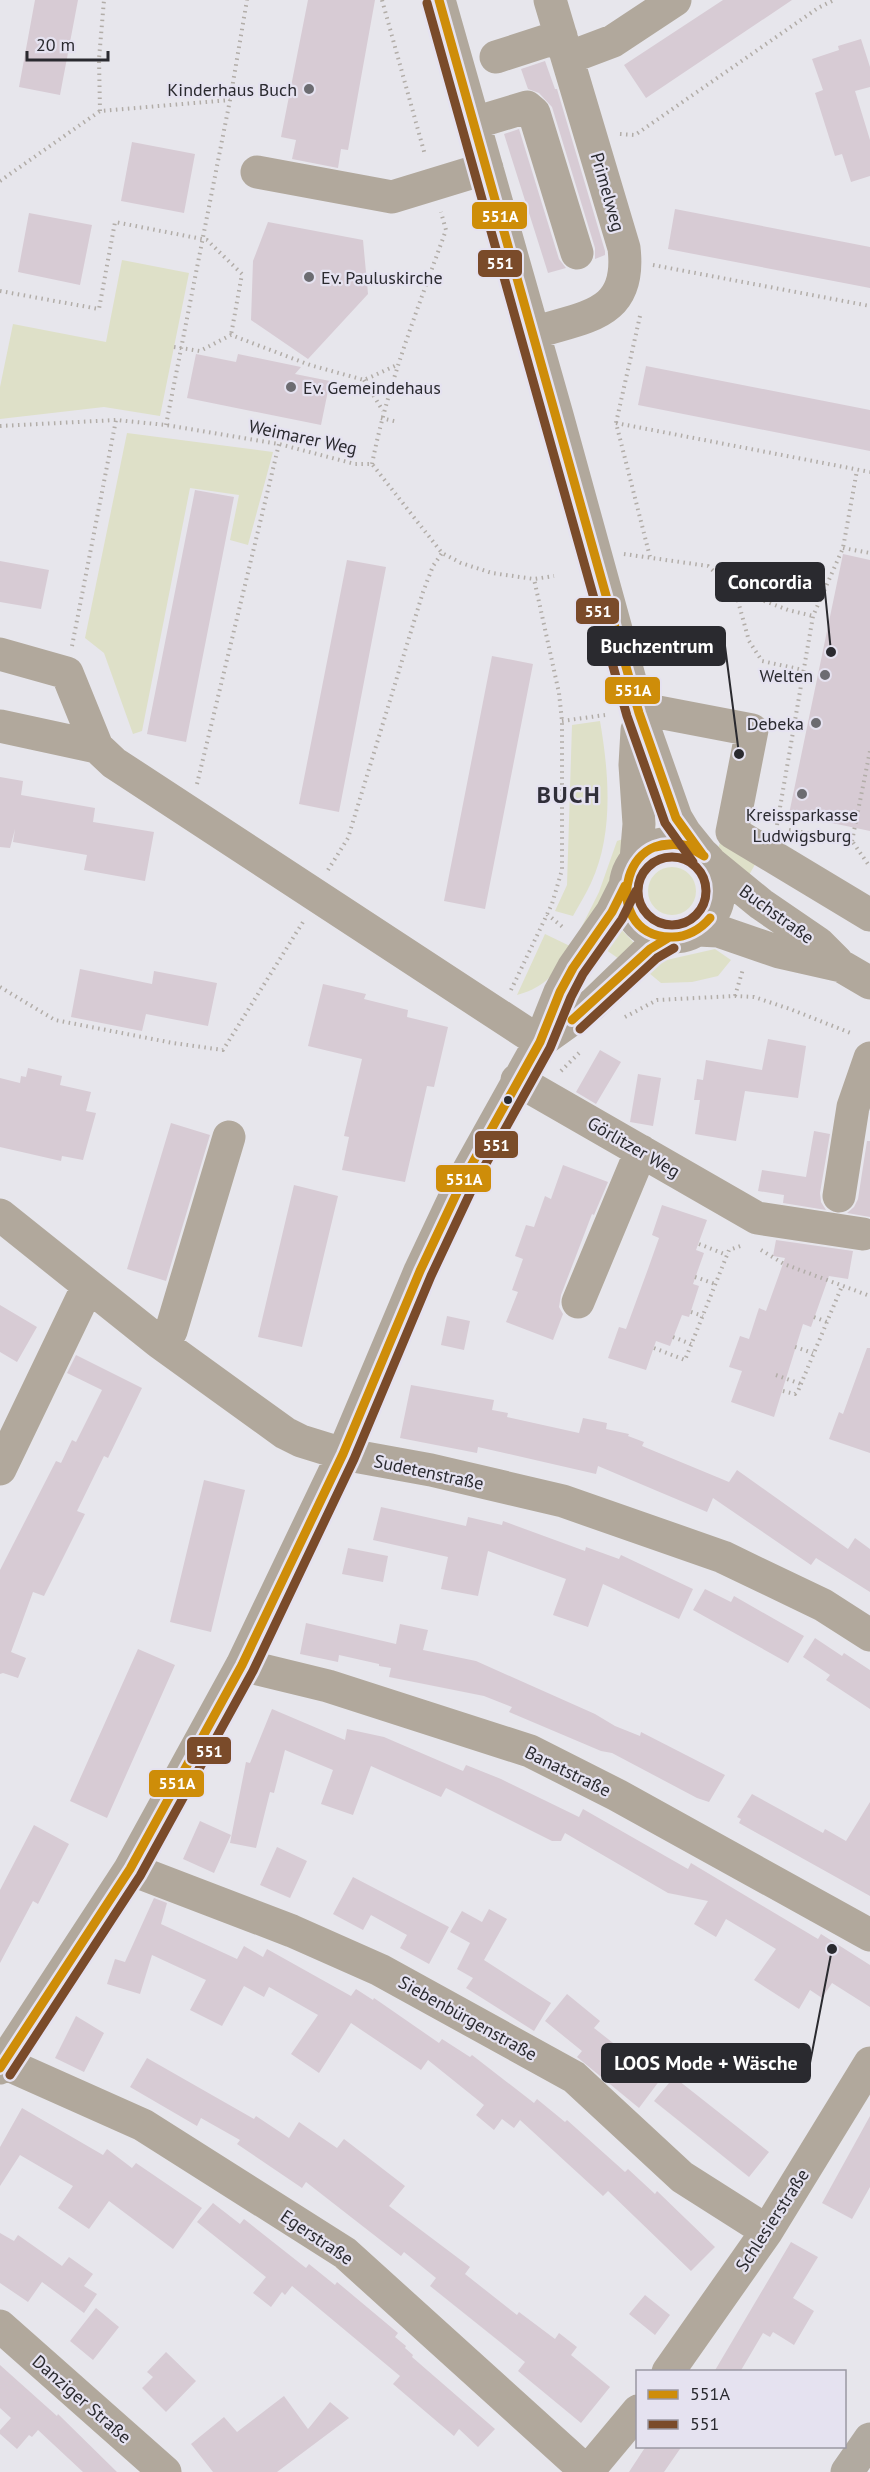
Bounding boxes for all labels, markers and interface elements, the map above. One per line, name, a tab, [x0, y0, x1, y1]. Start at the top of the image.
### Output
scale bar	[27, 24, 108, 62]
text: 20 m	[36, 33, 75, 56]
place label: Kinderhaus Buch	[167, 78, 297, 101]
marker: Kinderhaus Buch	[302, 82, 316, 96]
street label: Primelweg	[586, 150, 630, 234]
line badge: 551A	[471, 201, 528, 230]
text: 551A	[482, 206, 519, 226]
line badge: 551	[477, 249, 523, 278]
text: 551	[486, 253, 514, 273]
place label: Ev. Pauluskirche	[321, 266, 443, 289]
marker: Ev. Pauluskirche	[302, 270, 316, 284]
place label: Ev. Gemeindehaus	[303, 376, 441, 399]
marker: Ev. Gemeindehaus	[284, 380, 298, 394]
street label: Weimarer Weg	[247, 414, 359, 460]
callout: Concordia	[716, 563, 824, 601]
text: Concordia	[728, 569, 812, 595]
line badge: 551	[575, 597, 620, 625]
text: 551	[584, 601, 612, 621]
callout: Buchzentrum	[588, 627, 725, 665]
text: Buchzentrum	[600, 633, 714, 659]
place label: Welten	[760, 664, 813, 687]
marker: Welten	[818, 668, 832, 682]
line badge: 551A	[604, 676, 661, 705]
text: 551A	[615, 680, 652, 700]
place label: Debeka	[747, 712, 804, 735]
marker: Debeka	[809, 716, 823, 730]
district label: BUCH	[537, 779, 601, 810]
marker: Kreissparkasse Ludwigsburg	[795, 787, 809, 801]
place label: Kreissparkasse Ludwigsburg	[746, 803, 858, 847]
street label: Buchstraße	[735, 879, 819, 949]
unlabelled marker	[502, 1094, 514, 1106]
street label: Görlitzer Weg	[584, 1111, 684, 1183]
line badge: 551	[474, 1130, 519, 1159]
text: 551	[482, 1135, 510, 1155]
line badge: 551A	[435, 1164, 492, 1193]
text: 551A	[446, 1169, 483, 1189]
street label: Sudetenstraße	[372, 1449, 486, 1495]
line badge: 551	[186, 1736, 232, 1765]
street label: Banatstraße	[521, 1740, 615, 1802]
text: 551	[195, 1741, 223, 1761]
line badge: 551A	[148, 1769, 205, 1798]
text: 551A	[159, 1773, 196, 1793]
street label: Siebenbürgenstraße	[395, 1970, 541, 2066]
callout: LOOS Mode + Wäsche	[602, 2044, 810, 2082]
text: LOOS Mode + Wäsche	[614, 2050, 798, 2076]
street label: Schlesierstraße	[730, 2164, 814, 2276]
street label: Egerstraße	[276, 2204, 358, 2270]
street label: Danziger Straße	[28, 2350, 136, 2448]
legend	[636, 2370, 846, 2448]
text: 551A	[690, 2382, 730, 2405]
text: 551	[690, 2412, 719, 2435]

